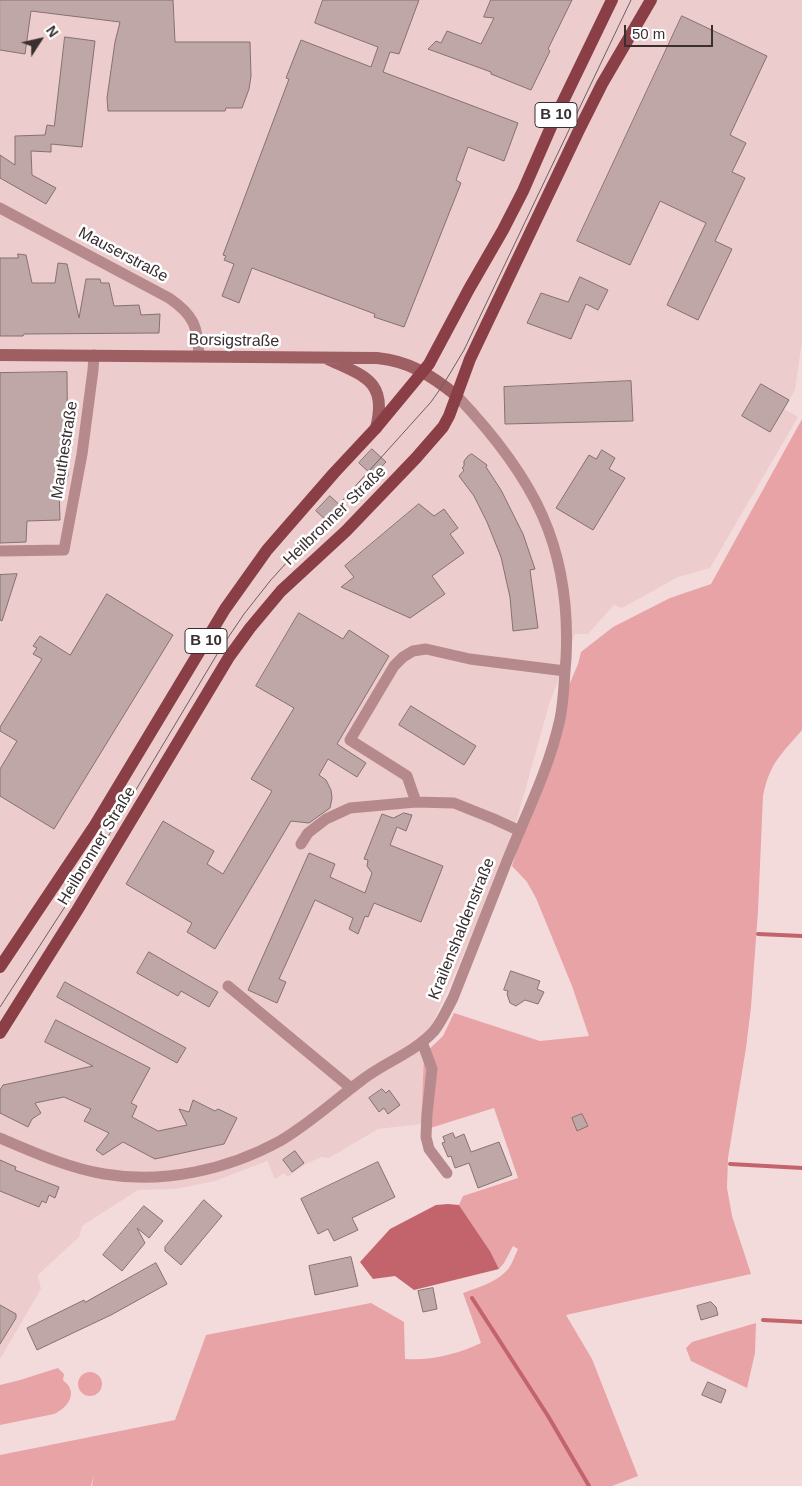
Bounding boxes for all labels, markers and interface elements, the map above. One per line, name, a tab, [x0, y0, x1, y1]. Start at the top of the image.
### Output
north arrow	[15, 15, 65, 65]
scale bar	[627, 15, 716, 47]
text: N	[43, 23, 62, 40]
text: 50 m	[632, 25, 665, 42]
road number: B 10	[535, 102, 577, 128]
street label: Mauserstraße	[75, 223, 171, 287]
street label: Borsigstraße	[188, 331, 280, 351]
street label: Mauthestraße	[48, 400, 82, 500]
street label: Heilbronner Straße	[280, 462, 390, 570]
road number: B 10	[185, 628, 227, 654]
street label: Heilbronner Straße	[54, 783, 140, 909]
street label: Krailenshaldenstraße	[425, 855, 499, 1003]

